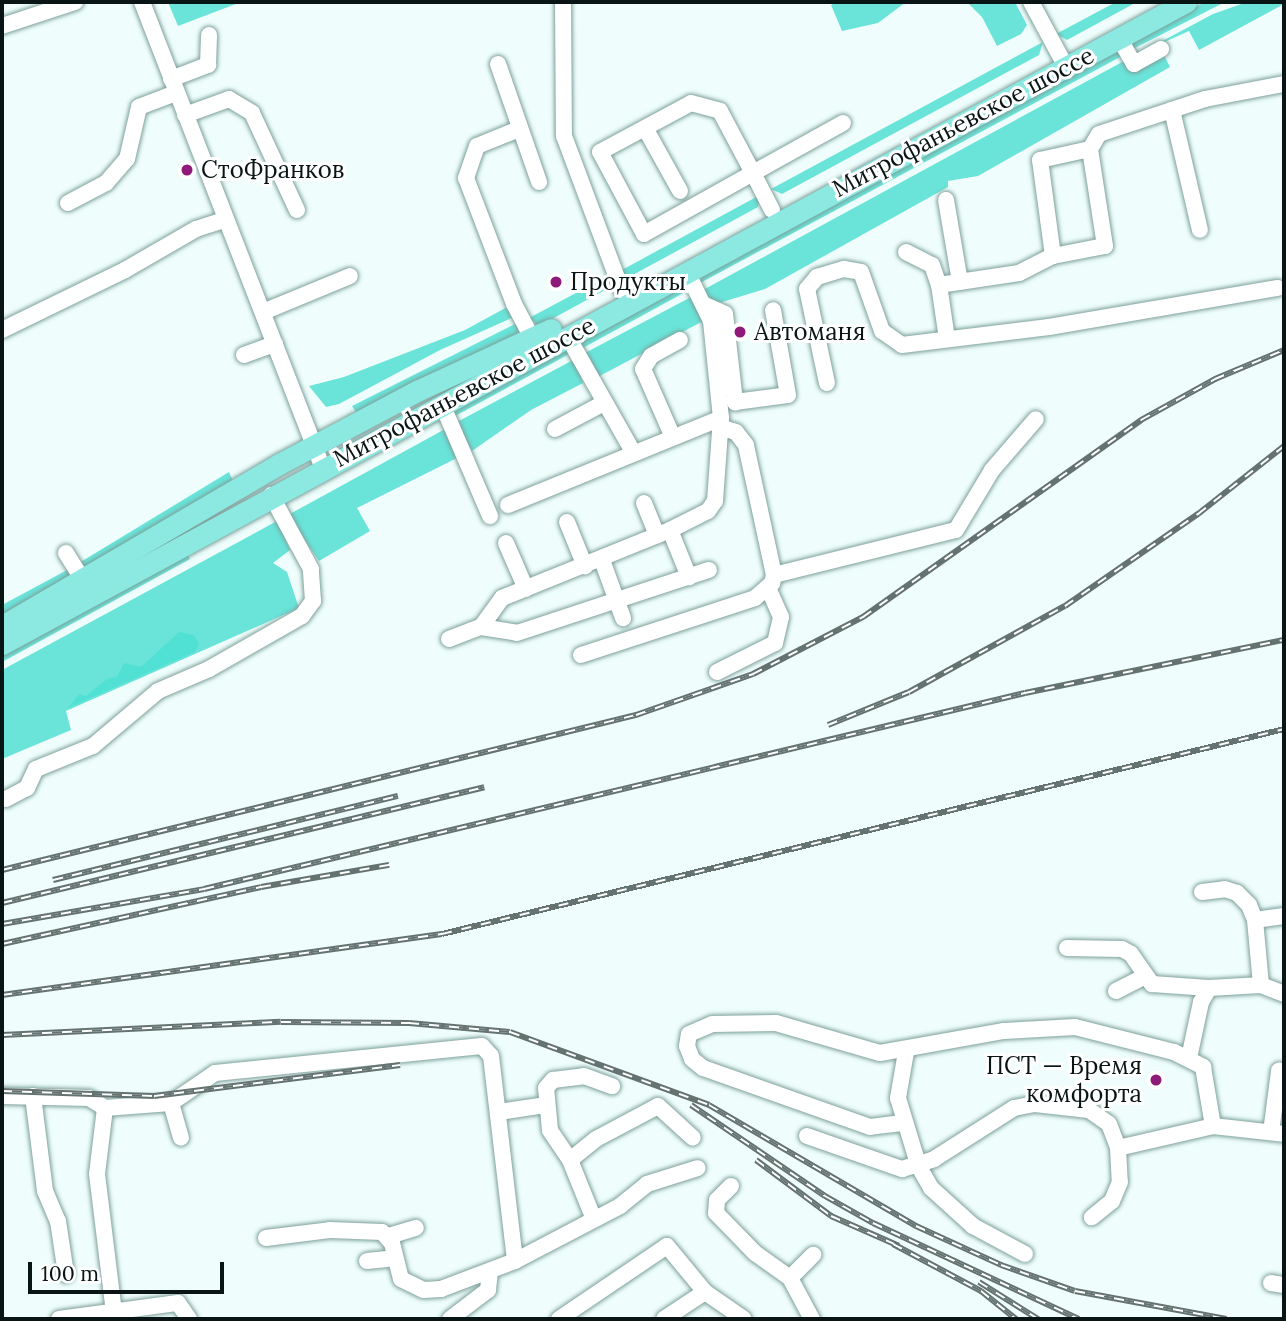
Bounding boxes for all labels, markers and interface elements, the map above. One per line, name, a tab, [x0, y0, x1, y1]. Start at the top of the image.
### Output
street label: Митрофаньевское шоссе	[827, 41, 1099, 203]
place label: СтоФранков	[201, 156, 344, 184]
marker: СтоФранков	[179, 162, 195, 178]
place label: Продукты	[570, 268, 686, 296]
marker: Продукты	[548, 274, 564, 290]
street label: Митрофаньевское шоссе	[328, 311, 600, 473]
place label: Автоманя	[754, 318, 866, 346]
marker: Автоманя	[732, 324, 748, 340]
place label: ПСТ — Время комфорта	[986, 1052, 1142, 1108]
marker: ПСТ — Время комфорта	[1148, 1072, 1164, 1088]
scale bar	[32, 1248, 228, 1292]
text: 100 m	[41, 1260, 99, 1287]

